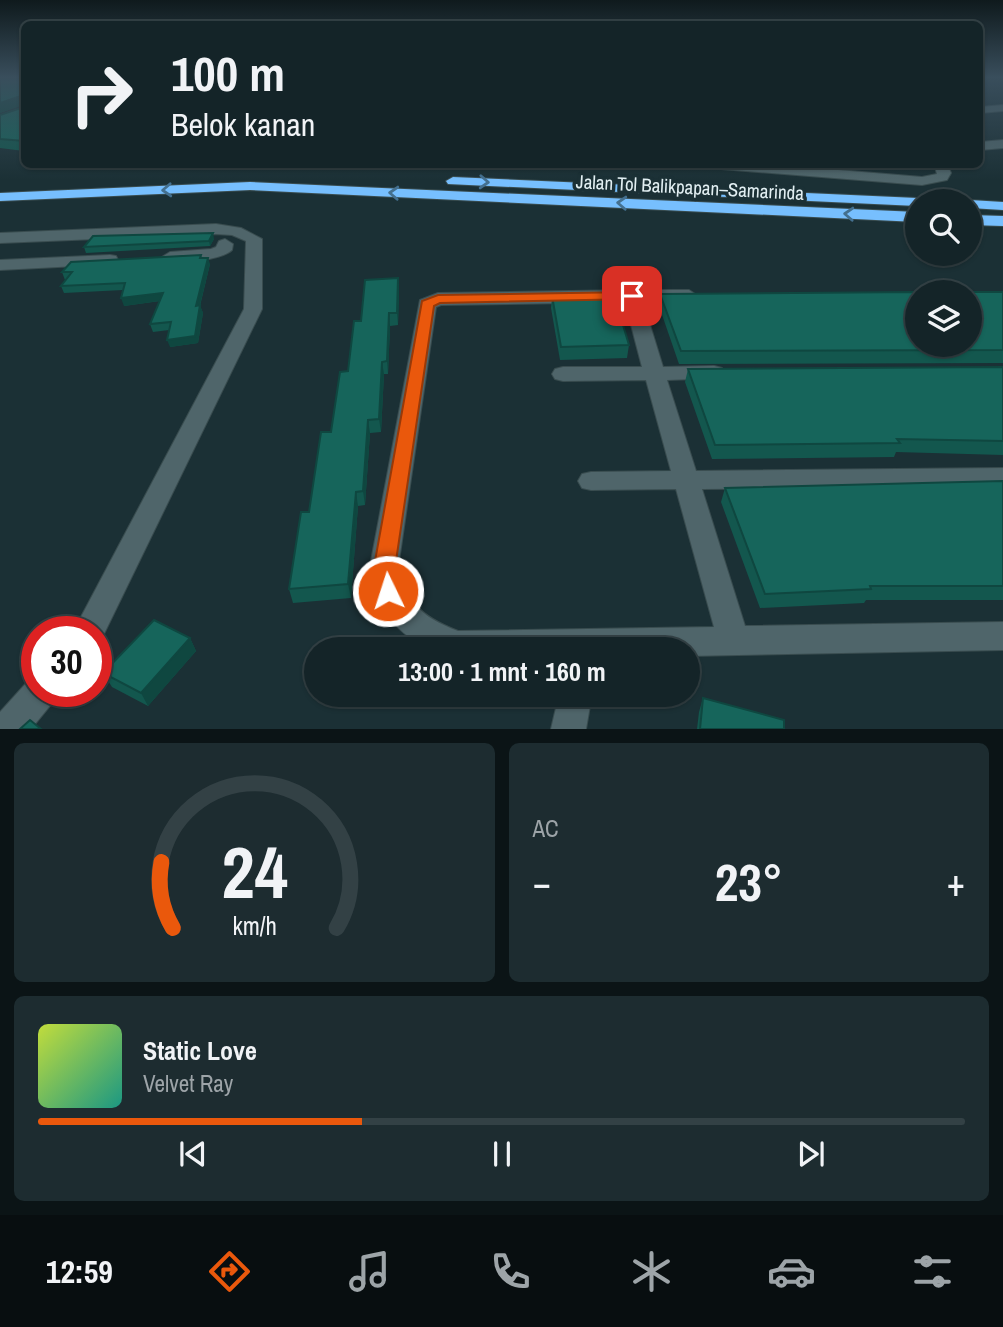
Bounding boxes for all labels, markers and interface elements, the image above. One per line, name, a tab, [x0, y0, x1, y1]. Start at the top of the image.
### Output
text: 100 m	[171, 40, 285, 106]
icon: right	[56, 49, 147, 140]
text: Belok kanan	[171, 103, 315, 146]
street label: Jalan Tol Balikpapan–Samarinda	[575, 168, 805, 206]
one-way arrow	[479, 175, 490, 190]
one-way arrow	[161, 182, 172, 197]
one-way arrow	[389, 185, 400, 200]
map controls	[905, 189, 982, 357]
button: search	[905, 189, 982, 266]
one-way arrow	[616, 196, 627, 211]
one-way arrow	[843, 207, 854, 222]
pin	[602, 266, 662, 326]
icon: arrive	[613, 277, 651, 315]
button: layers	[905, 280, 982, 357]
position arrow	[351, 554, 425, 628]
speed limit sign: 30	[21, 616, 112, 707]
text: 13:00 · 1 mnt · 160 m	[398, 654, 606, 689]
text: AC	[533, 813, 559, 844]
text: 24	[221, 824, 287, 922]
text: 23°	[715, 847, 783, 917]
text: −	[533, 857, 551, 908]
text: +	[947, 857, 965, 908]
text: km/h	[232, 909, 276, 943]
text: Static Love	[143, 1033, 257, 1068]
text: Velvet Ray	[143, 1068, 233, 1099]
icon: previous	[174, 1135, 212, 1173]
icon: pause	[483, 1135, 521, 1173]
icon: next	[792, 1135, 830, 1173]
icon: directions	[205, 1247, 254, 1296]
icon: music	[345, 1247, 394, 1296]
icon: phone	[486, 1247, 535, 1296]
icon: climate	[627, 1247, 676, 1296]
icon: car	[767, 1247, 816, 1296]
icon: filters	[908, 1247, 957, 1296]
text: 12:59	[46, 1250, 113, 1293]

